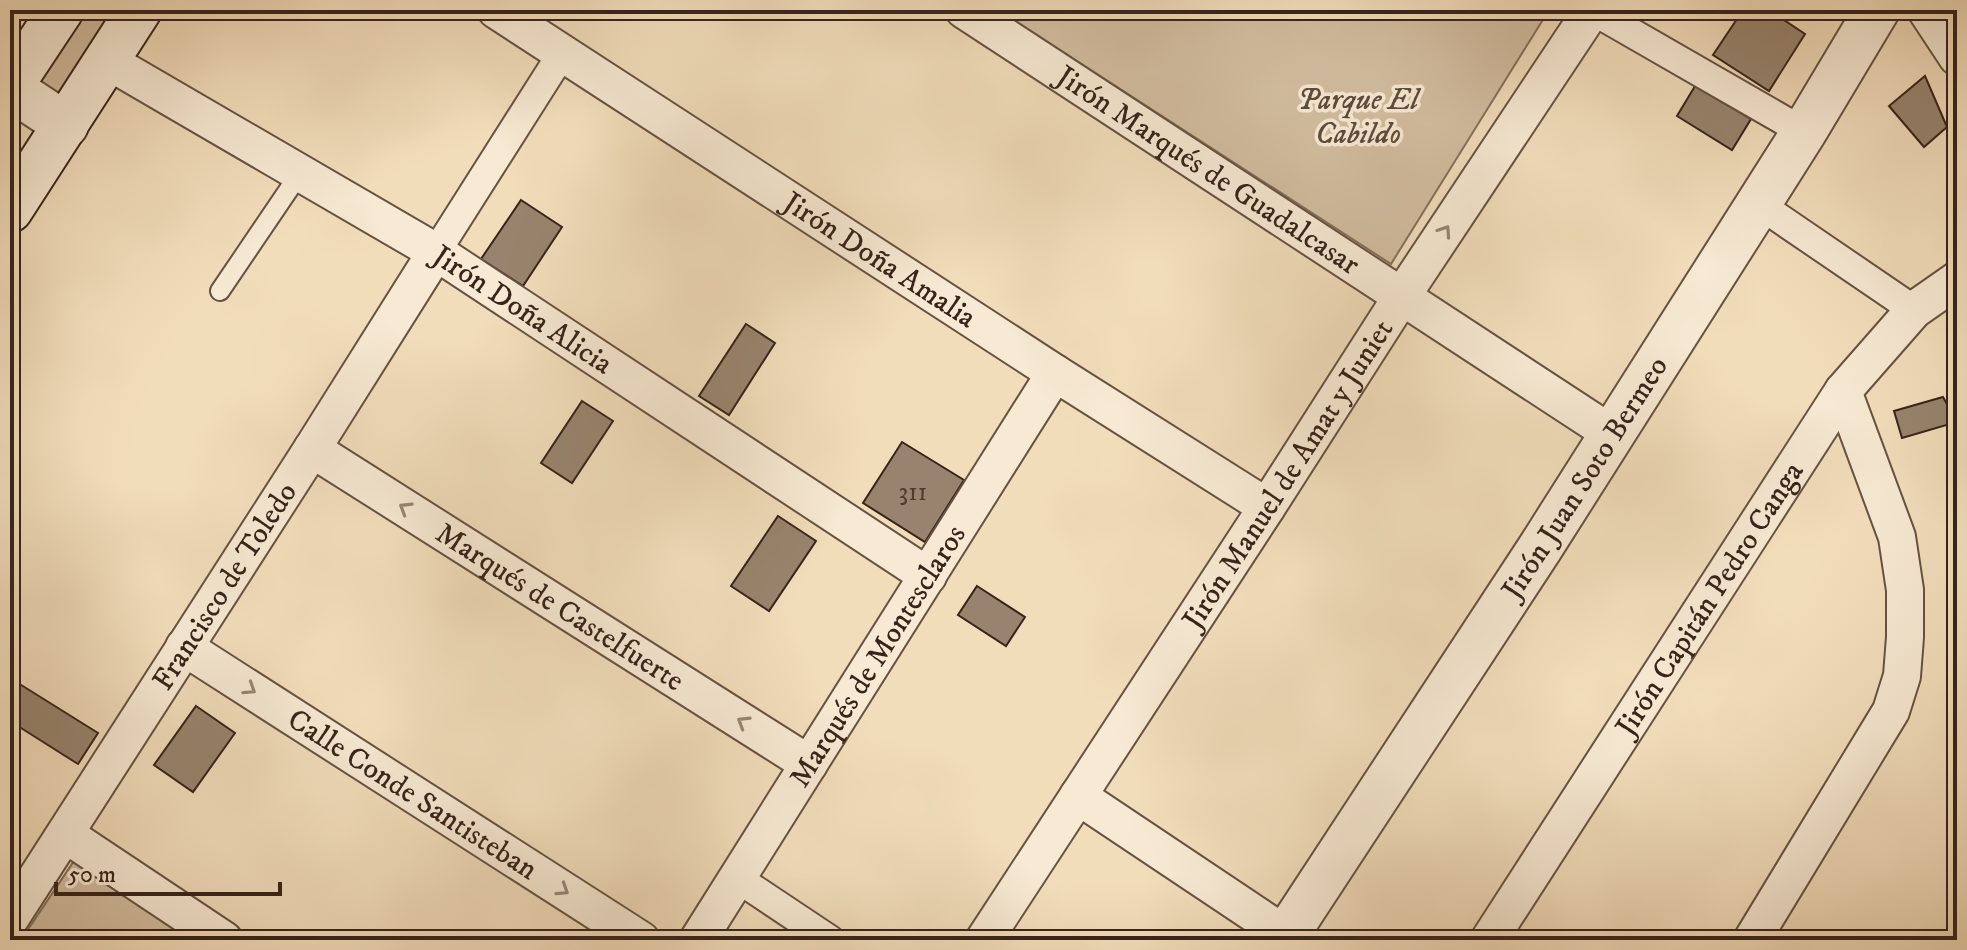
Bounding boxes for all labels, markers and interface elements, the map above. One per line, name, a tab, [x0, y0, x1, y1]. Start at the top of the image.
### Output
street label: Jirón Marqués de Guadalcasar	[1046, 57, 1366, 284]
park label: Parque El Cabildo	[1297, 82, 1422, 153]
street label: Jirón Doña Amalia	[773, 183, 983, 337]
one-way arrow	[1435, 225, 1450, 240]
street label: Jirón Doña Alicia	[423, 236, 619, 383]
street label: Jirón Manuel de Amat y Juniet	[1173, 313, 1402, 639]
street label: Jirón Juan Soto Bermeo	[1493, 350, 1677, 609]
street label: Jirón Capitán Pedro Canga	[1607, 455, 1812, 746]
street label: Francisco de Toledo	[145, 476, 306, 698]
house number: 311	[899, 476, 927, 509]
one-way arrow	[399, 503, 414, 518]
street label: Marqués de Castelfuerte	[428, 515, 691, 700]
street label: Marqués de Montesclaros	[782, 518, 975, 795]
one-way arrow	[241, 679, 256, 694]
street label: Calle Conde Santisteban	[280, 701, 544, 889]
one-way arrow	[737, 716, 752, 731]
scale bar	[56, 846, 280, 896]
text: 50 m	[68, 860, 116, 890]
one-way arrow	[554, 880, 569, 895]

